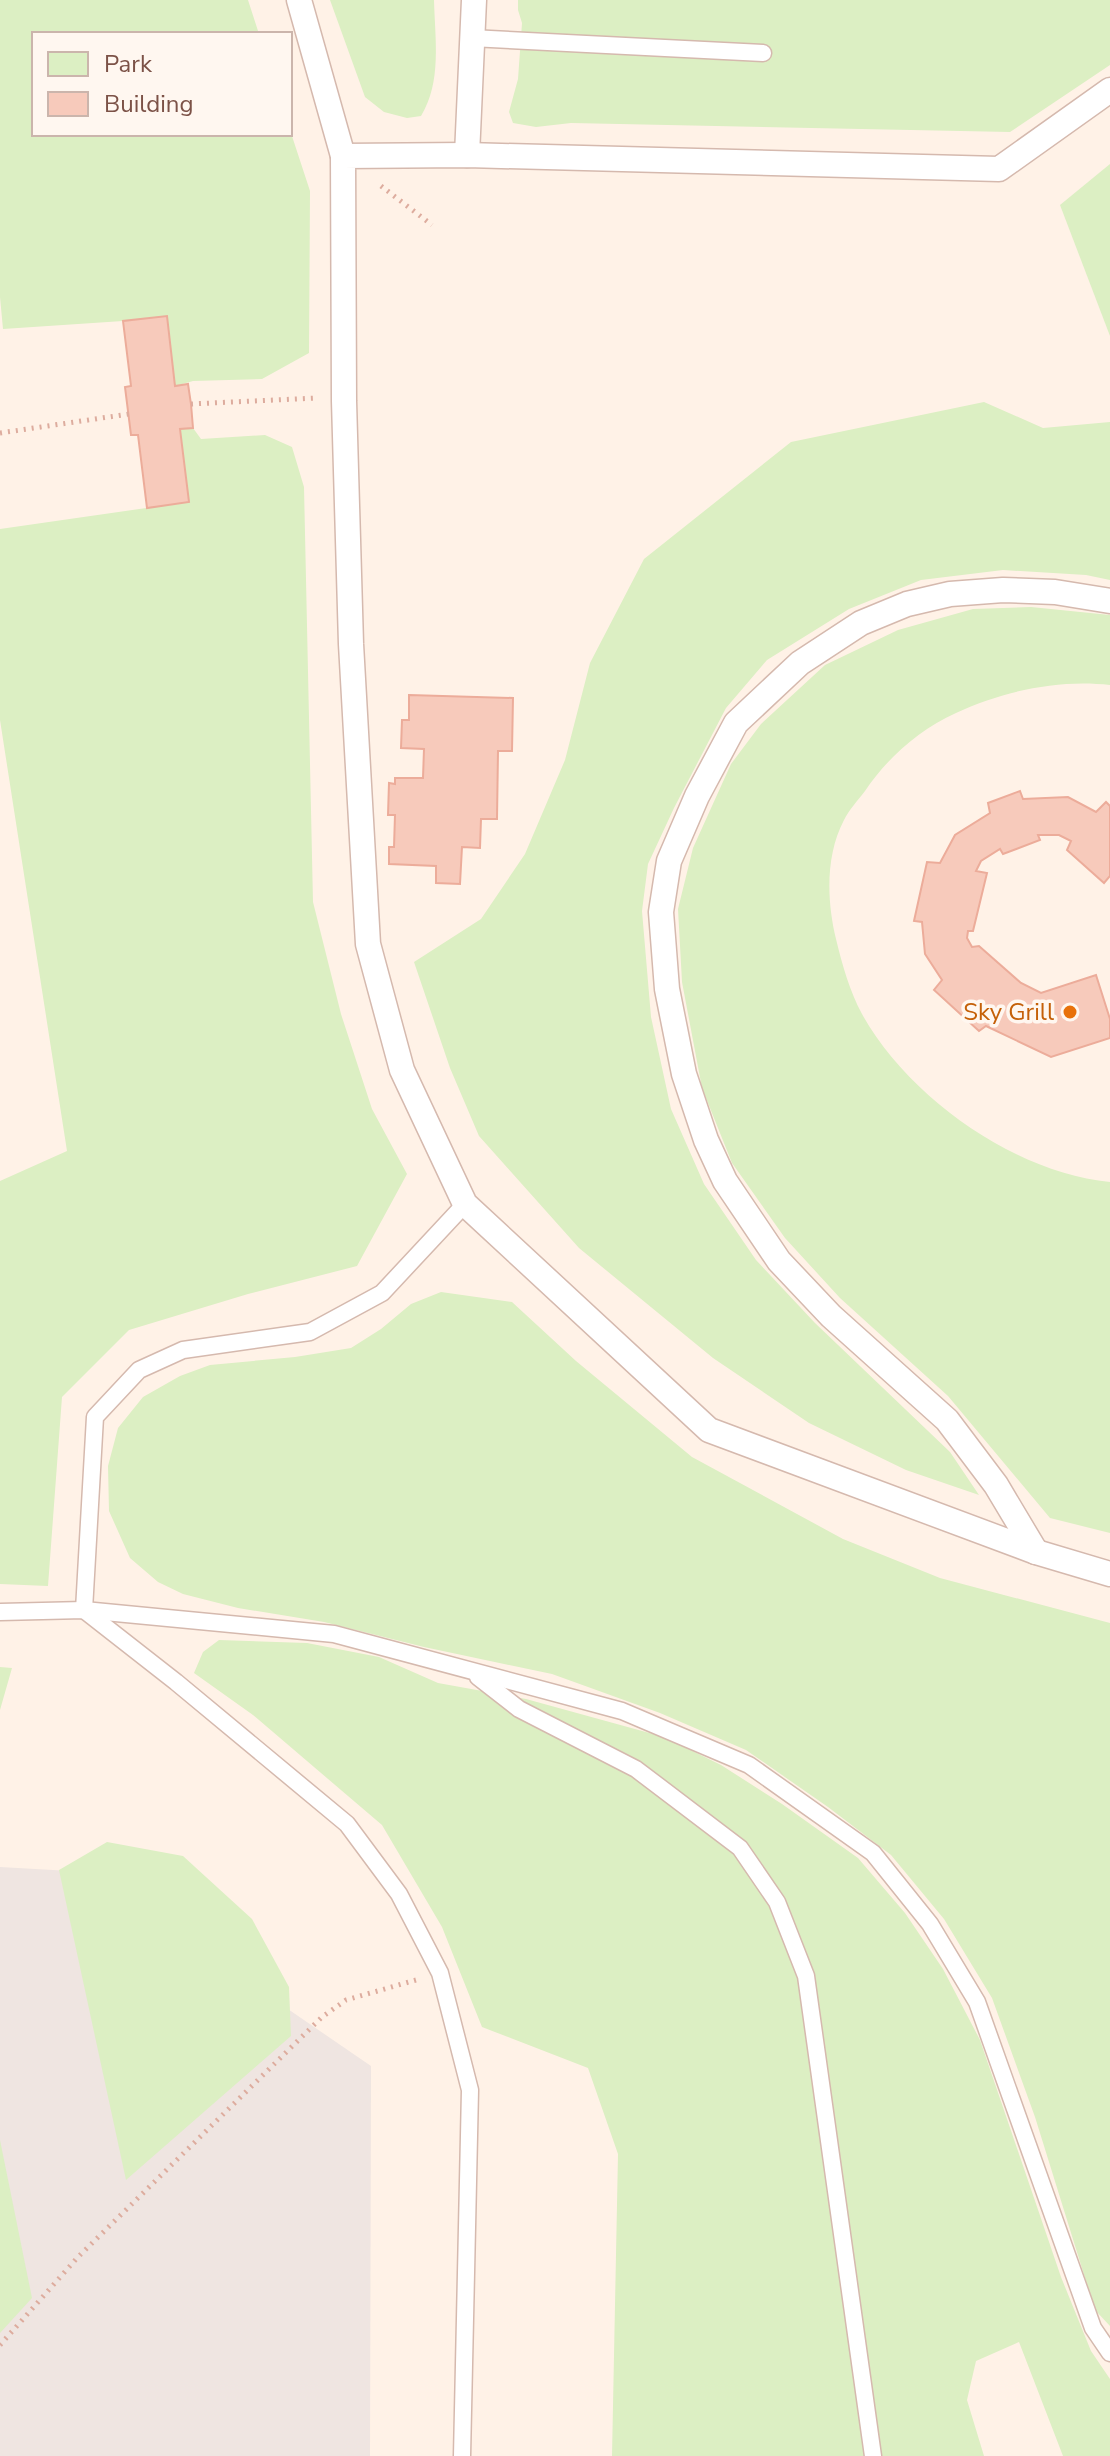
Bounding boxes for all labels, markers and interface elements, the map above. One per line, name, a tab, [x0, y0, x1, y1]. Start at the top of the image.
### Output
legend	[32, 32, 292, 136]
text: Park	[104, 48, 153, 80]
text: Building	[104, 88, 194, 120]
place label: Sky Grill	[963, 996, 1054, 1028]
marker: Sky Grill	[1061, 1003, 1079, 1021]

